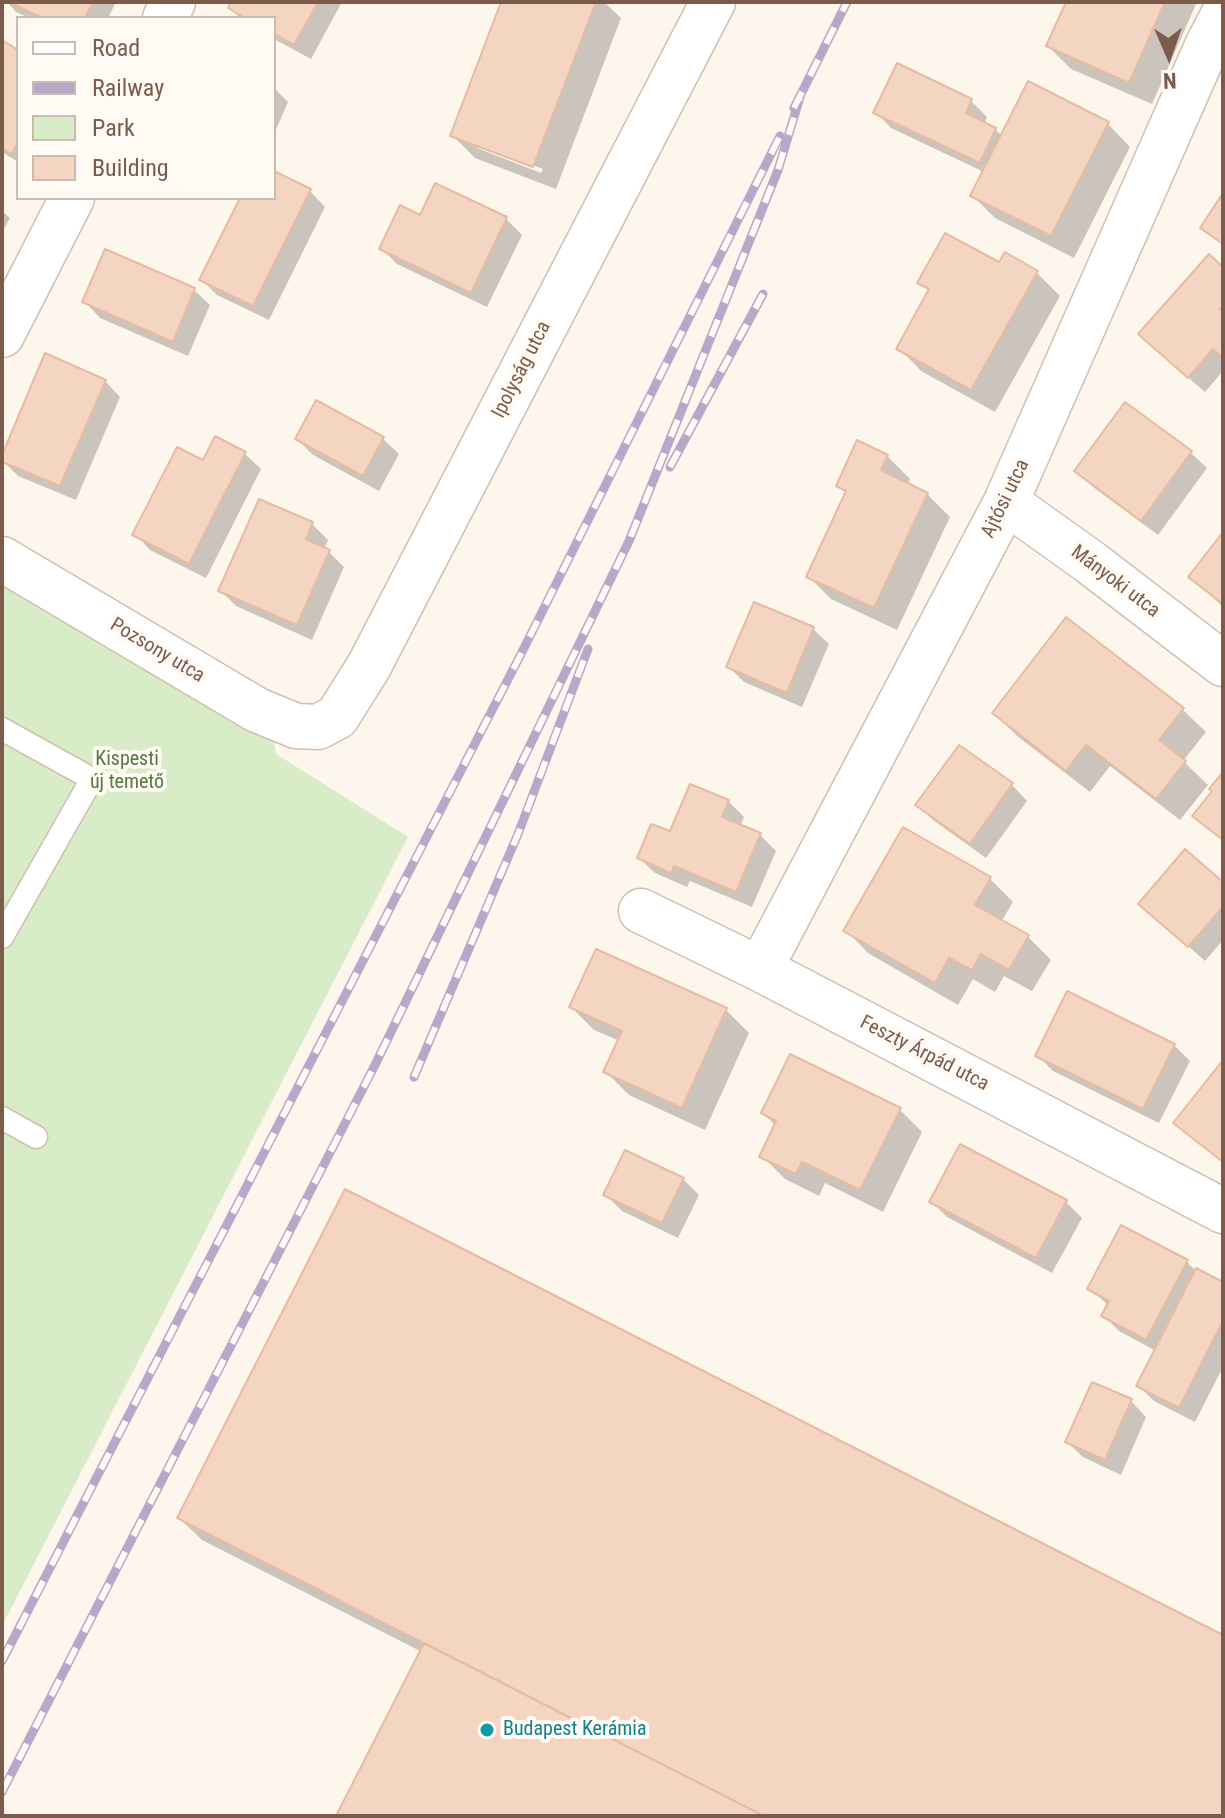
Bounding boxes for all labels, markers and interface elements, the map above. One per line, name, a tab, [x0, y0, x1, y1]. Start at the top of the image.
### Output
legend	[16, 16, 276, 200]
north arrow	[1129, 16, 1209, 96]
text: Road	[92, 34, 140, 62]
text: N	[1163, 68, 1177, 93]
text: Railway	[92, 74, 164, 102]
text: Park	[92, 114, 135, 142]
text: Building	[92, 154, 169, 182]
street label: Ipolyság utca	[487, 318, 557, 422]
street label: Ajtósi utca	[977, 456, 1035, 542]
street label: Mányoki utca	[1066, 541, 1164, 623]
street label: Pozsony utca	[105, 613, 209, 689]
park label: Kispesti új temető	[90, 748, 164, 795]
street label: Feszty Árpád utca	[856, 1011, 992, 1097]
place label: Budapest Kerámia	[503, 1718, 646, 1742]
marker: Budapest Kerámia	[478, 1721, 496, 1739]

